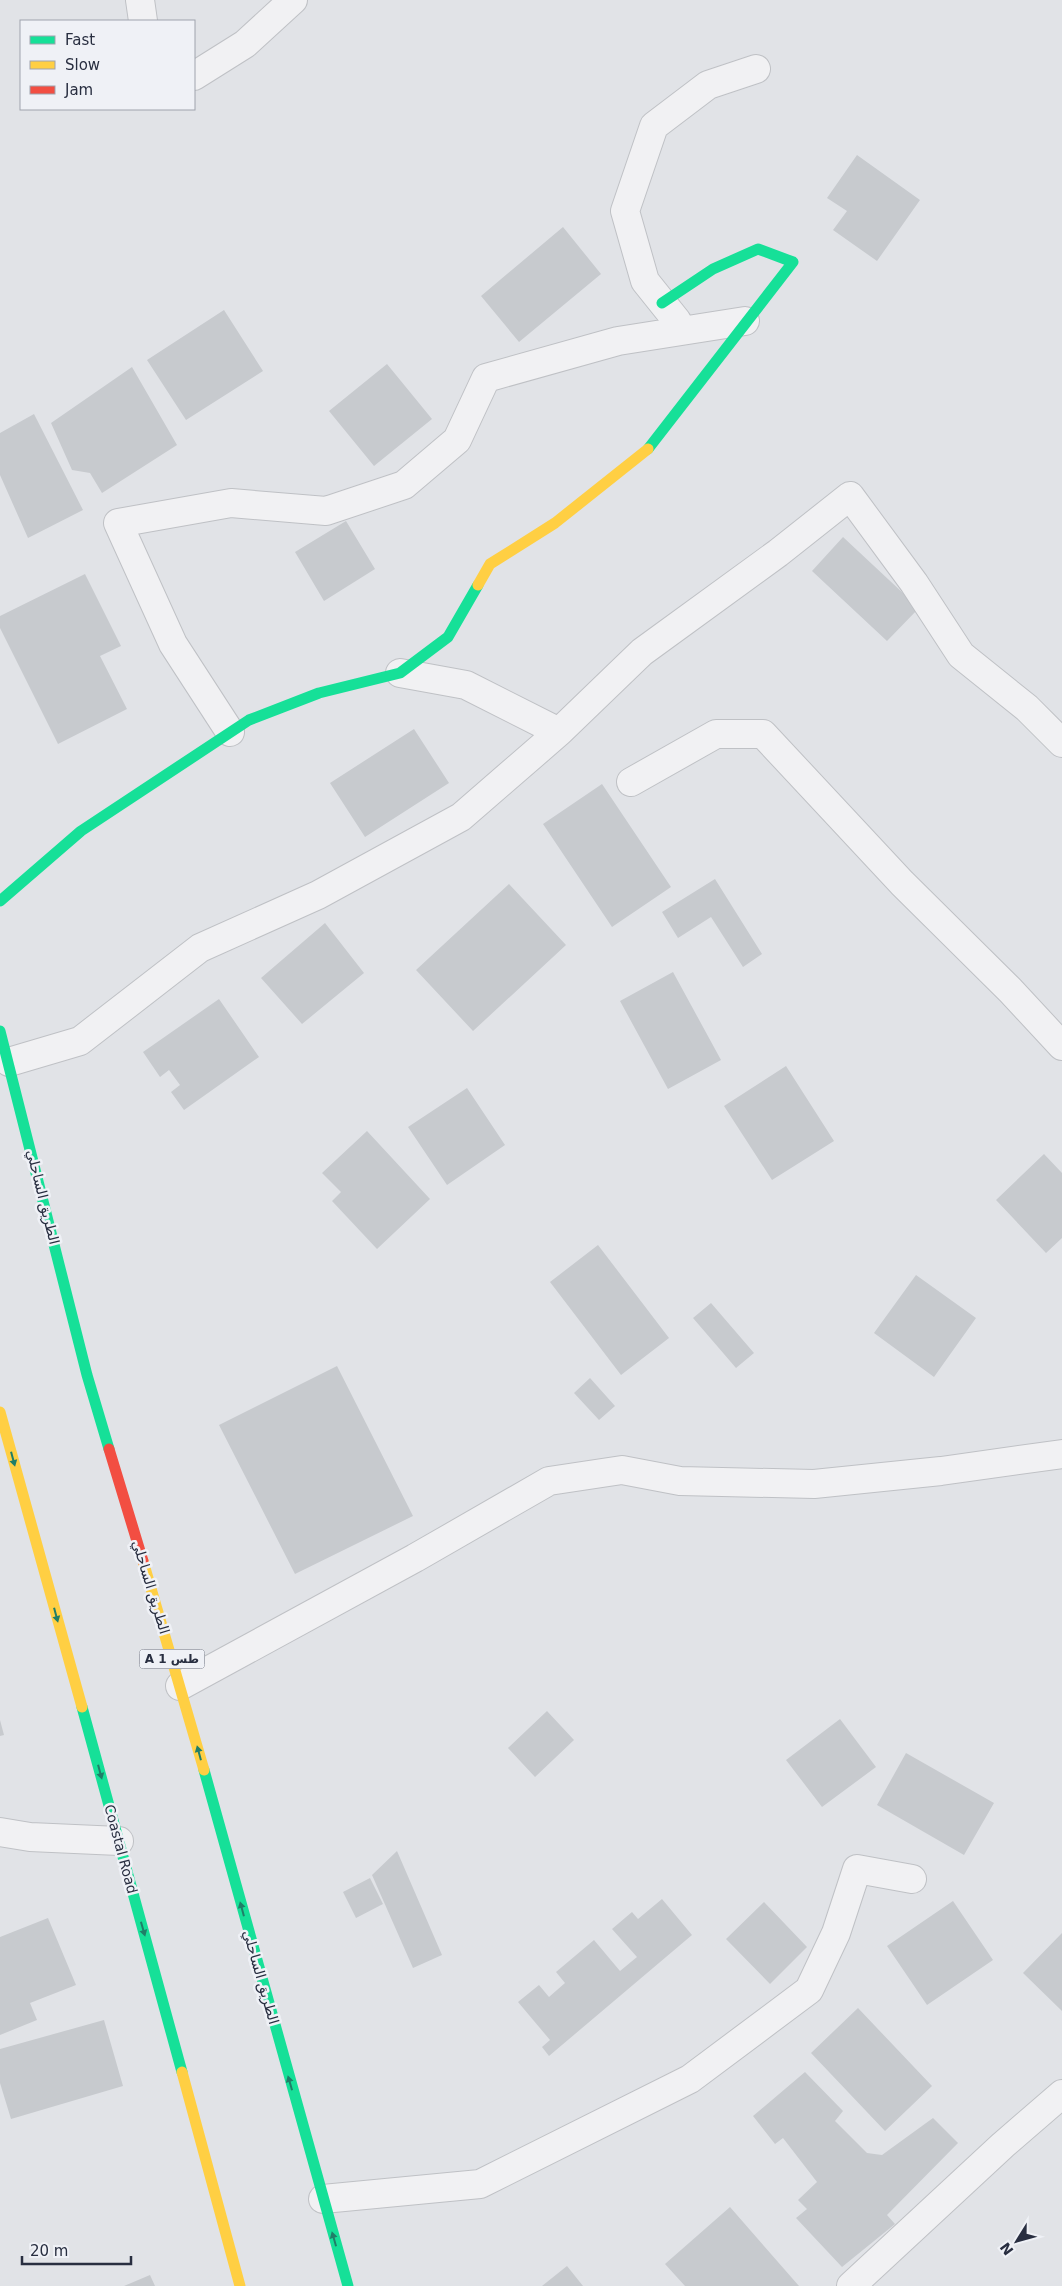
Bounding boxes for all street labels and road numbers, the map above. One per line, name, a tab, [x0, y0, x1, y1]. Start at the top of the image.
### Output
street label: الطريق الساحلي	[23, 1148, 63, 1246]
street label: الطريق الساحلي	[128, 1538, 173, 1636]
road number: A 1 طس	[140, 1650, 204, 1668]
street label: Coastal Road	[101, 1803, 141, 1895]
street label: الطريق الساحلي	[239, 1928, 282, 2026]

